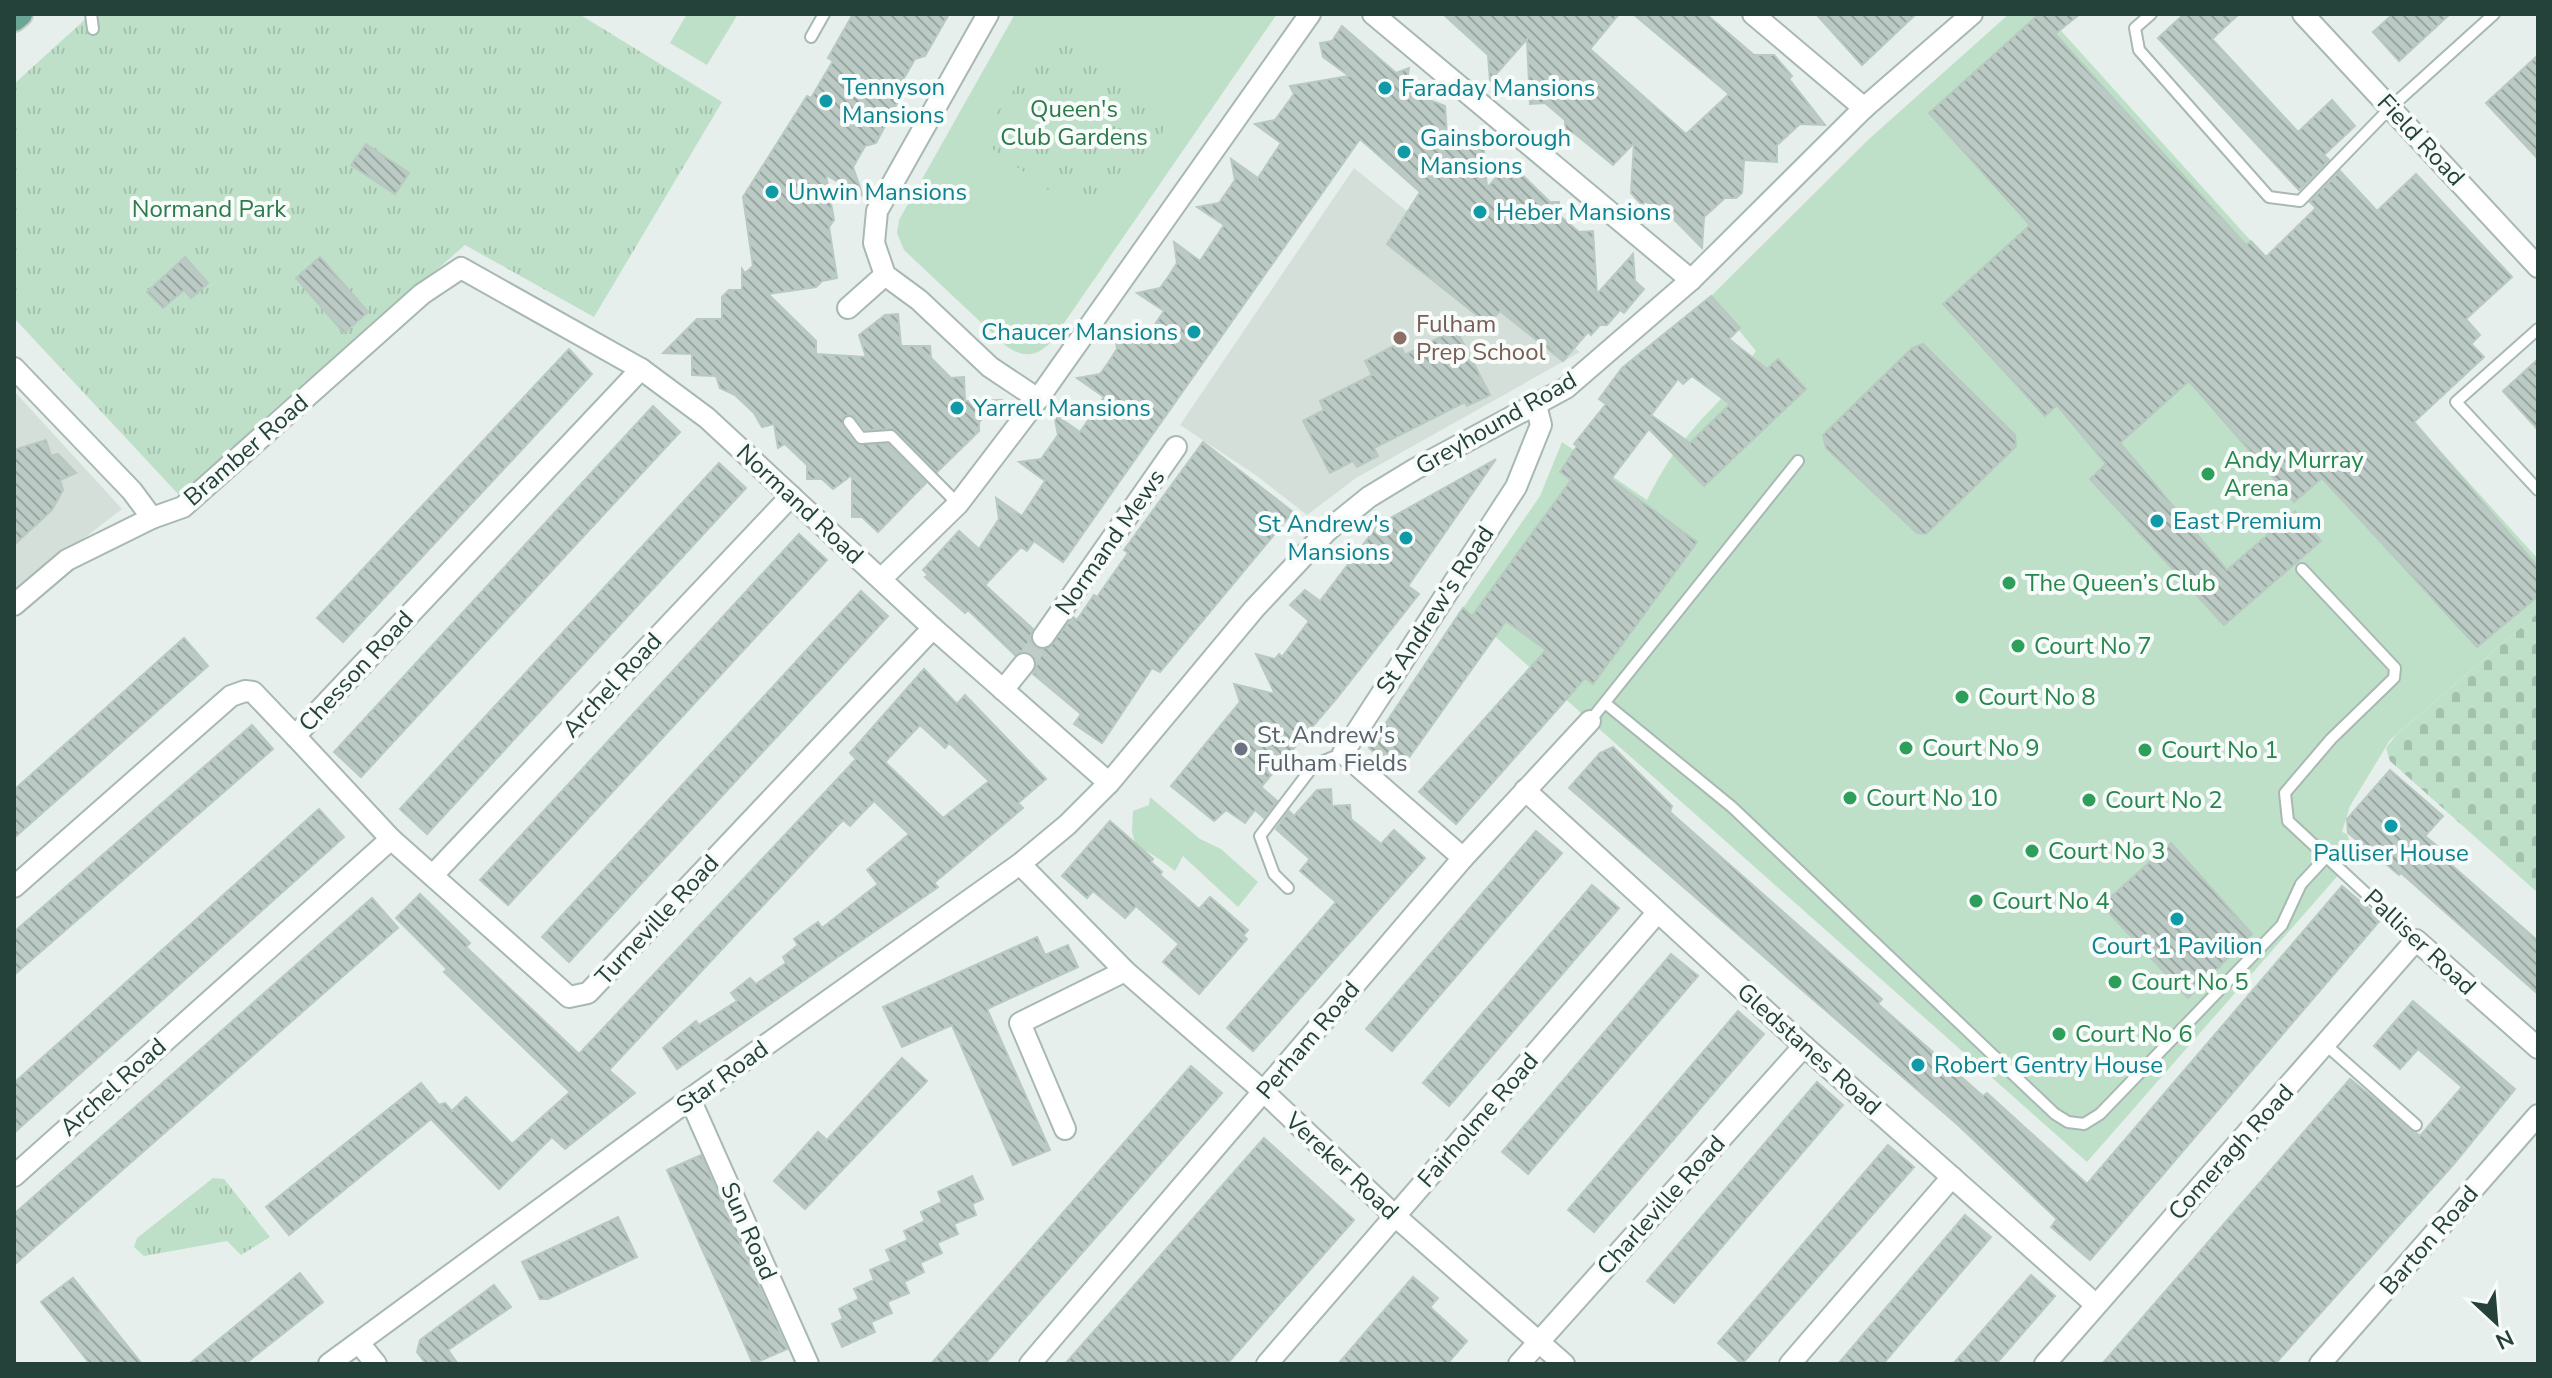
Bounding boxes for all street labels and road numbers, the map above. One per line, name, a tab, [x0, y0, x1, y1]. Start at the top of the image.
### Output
street label: Field Road	[2370, 87, 2472, 193]
street label: Greyhound Road	[1410, 364, 1582, 482]
street label: Bramber Road	[177, 387, 315, 513]
street label: Normand Road	[730, 437, 870, 571]
street label: Normand Mews	[1048, 463, 1172, 621]
street label: St Andrew's Road	[1369, 520, 1501, 700]
street label: Chesson Road	[292, 604, 420, 738]
street label: Archel Road	[555, 626, 669, 744]
street label: Turneville Road	[588, 848, 726, 992]
street label: Palliser Road	[2357, 882, 2483, 1002]
street label: Perham Road	[1249, 974, 1367, 1106]
street label: Gledstanes Road	[1730, 976, 1888, 1122]
street label: Archel Road	[53, 1031, 173, 1143]
street label: Star Road	[670, 1033, 774, 1121]
street label: Fairholme Road	[1411, 1046, 1545, 1194]
street label: Comeragh Road	[2161, 1077, 2301, 1227]
street label: Vereker Road	[1278, 1104, 1406, 1227]
street label: Charleville Road	[1590, 1128, 1732, 1282]
street label: Sun Road	[713, 1177, 785, 1285]
street label: Barton Road	[2372, 1178, 2486, 1302]

